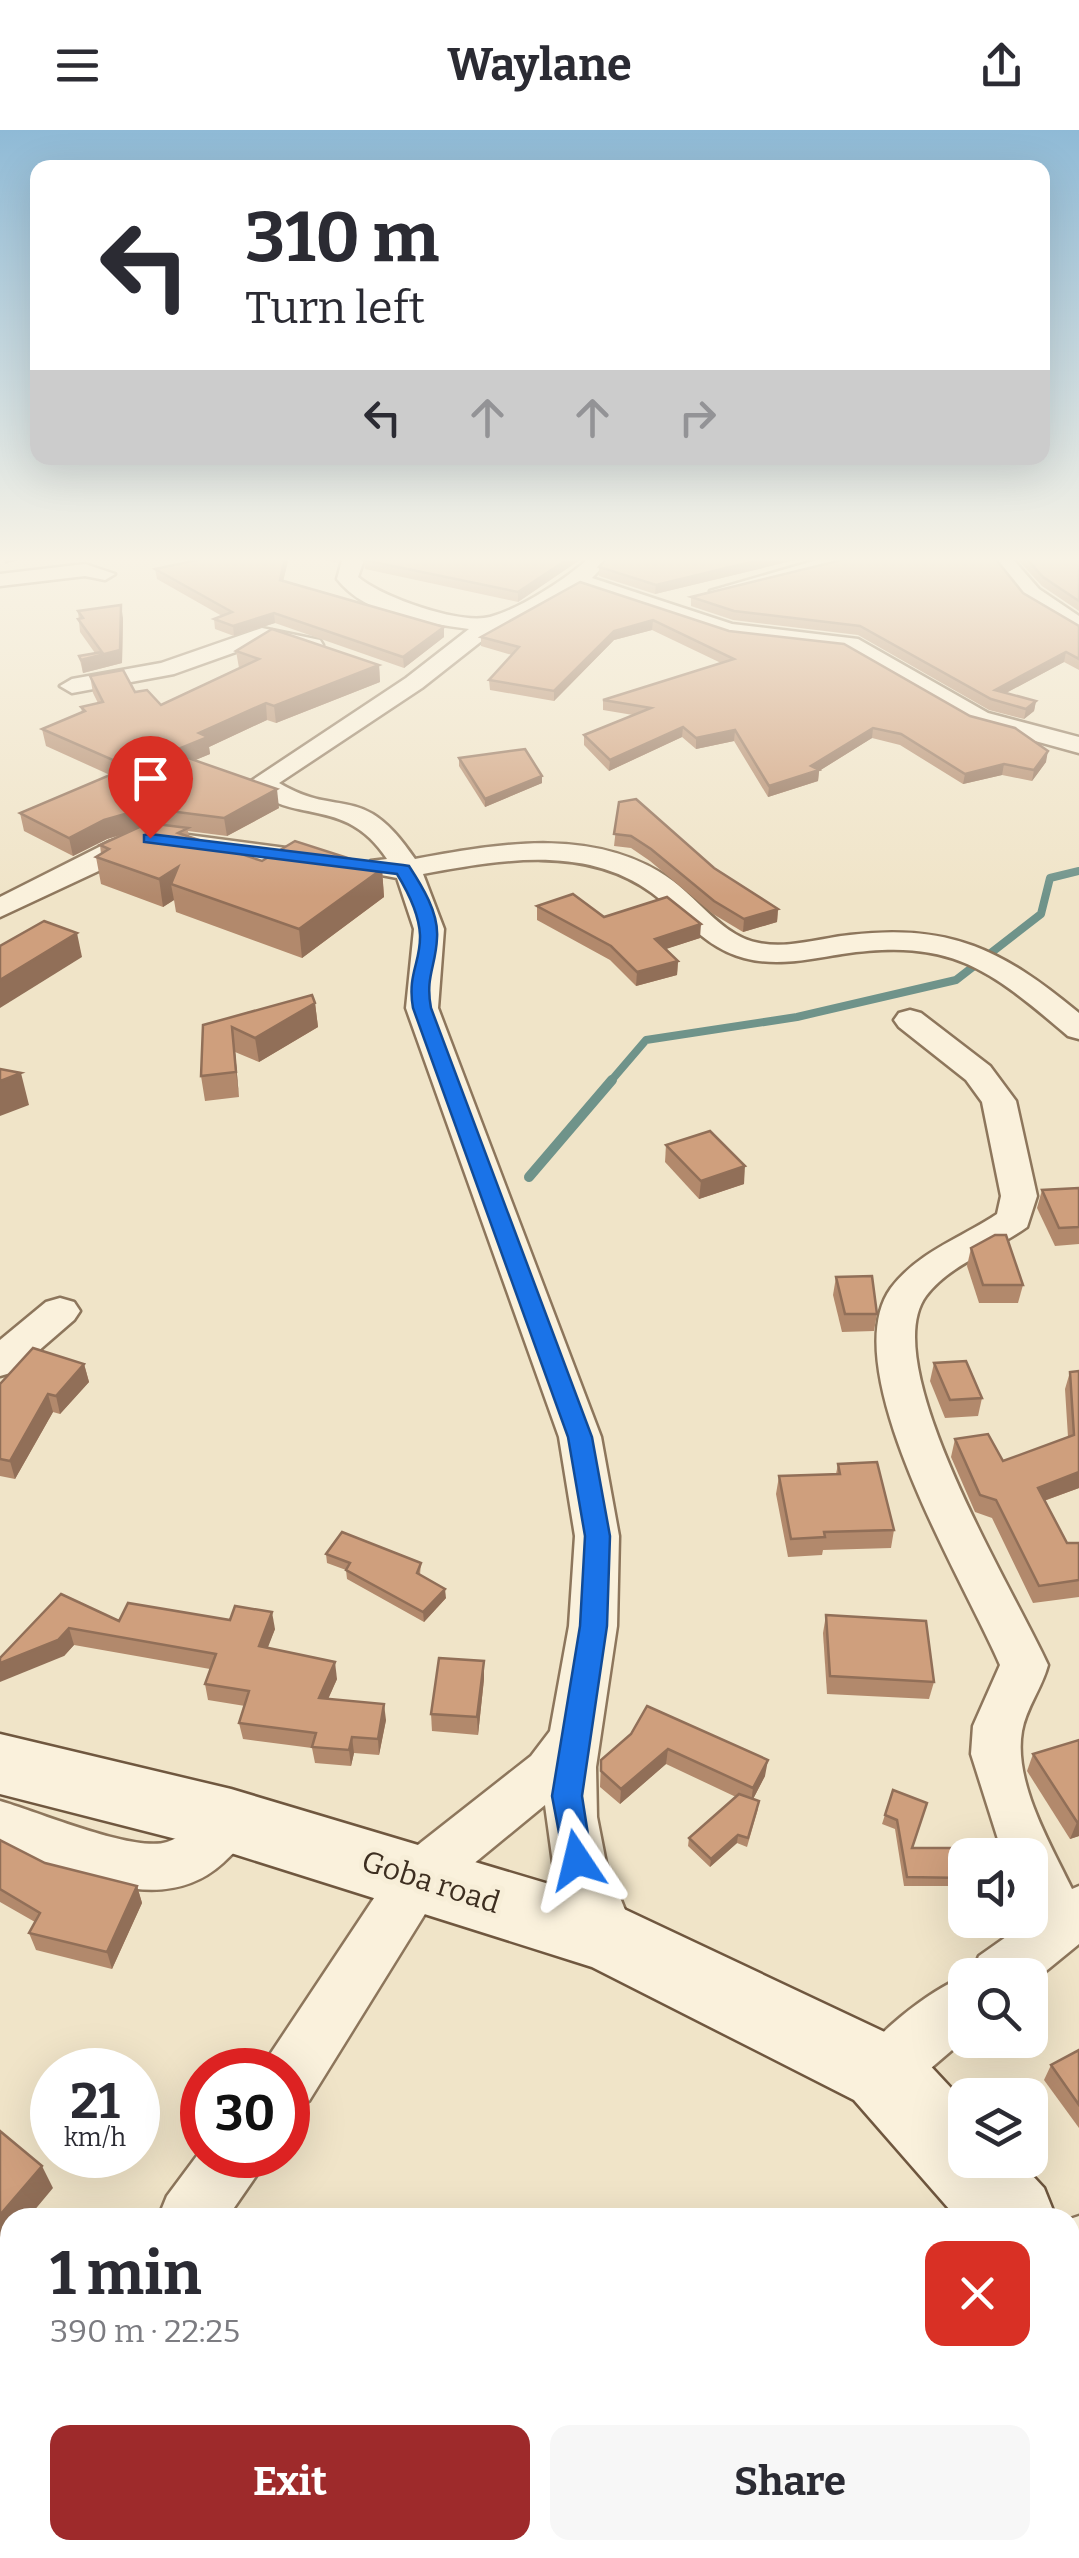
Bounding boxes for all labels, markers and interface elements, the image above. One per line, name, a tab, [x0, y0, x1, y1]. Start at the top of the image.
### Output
icon: menu	[50, 38, 105, 93]
text: Waylane	[447, 38, 632, 92]
icon: share	[974, 38, 1029, 93]
text: 310 m	[245, 196, 439, 280]
icon: left	[80, 200, 210, 330]
text: Turn left	[245, 281, 425, 335]
icon: left	[355, 390, 410, 445]
icon: ahead	[460, 390, 515, 445]
icon: ahead	[565, 390, 620, 445]
icon: right	[670, 390, 725, 445]
pin	[108, 736, 193, 839]
icon: arrive	[123, 751, 178, 806]
position arrow	[525, 1808, 629, 1912]
map controls	[948, 1838, 1048, 2178]
button: sound	[948, 1838, 1048, 1938]
street label: Goba road	[357, 1843, 505, 1921]
button: search	[948, 1958, 1048, 2058]
speed limit sign: 30	[180, 2048, 310, 2178]
text: 21	[70, 2071, 120, 2131]
button: layers	[948, 2078, 1048, 2178]
text: km/h	[64, 2123, 126, 2153]
text: 1 min	[50, 2238, 202, 2310]
button: close	[925, 2241, 1030, 2346]
text: 390 m · 22:25	[50, 2312, 240, 2350]
button: Exit	[50, 2425, 530, 2540]
button: Share	[550, 2425, 1030, 2540]

